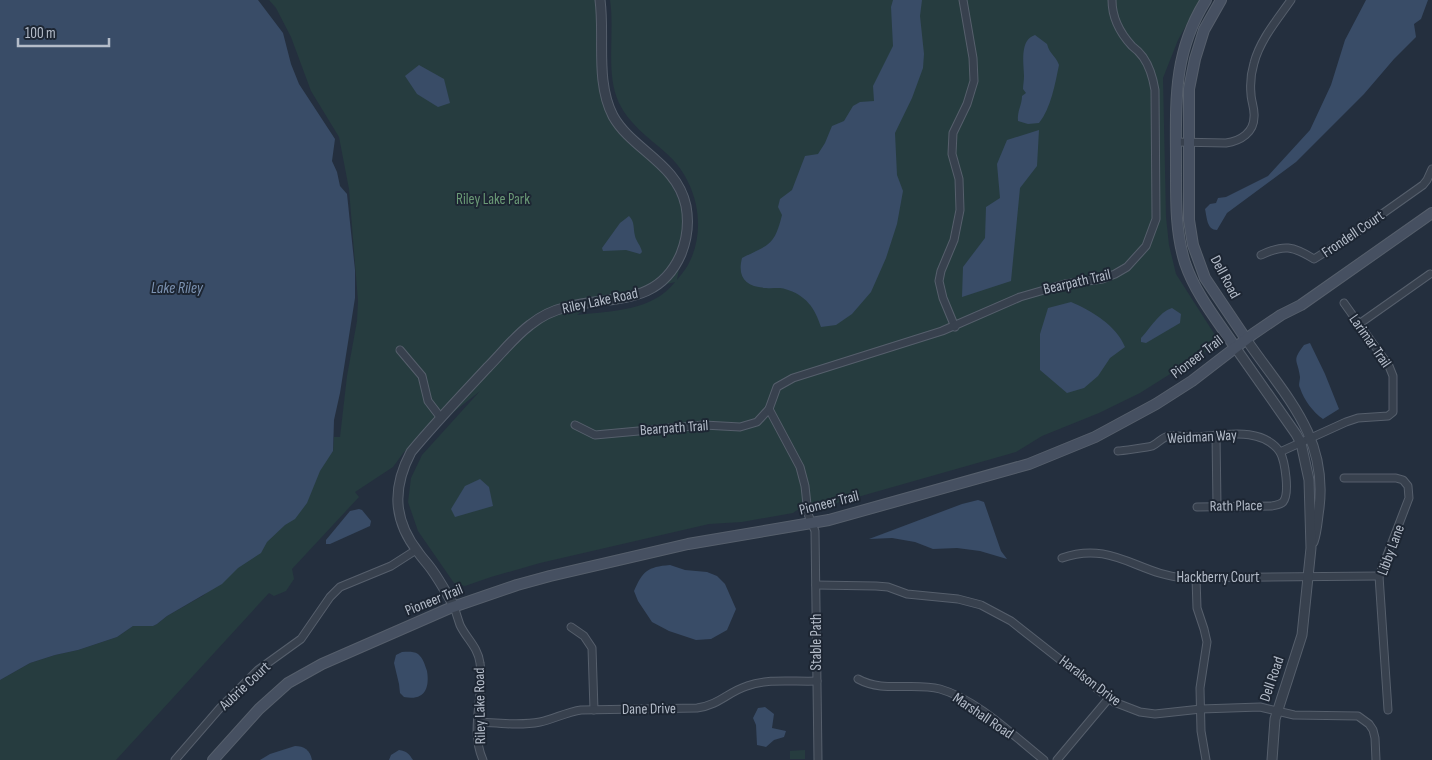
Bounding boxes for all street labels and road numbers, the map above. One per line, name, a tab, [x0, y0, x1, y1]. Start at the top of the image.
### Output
street label: Frondell Court	[1318, 206, 1388, 262]
street label: Dell Road	[1206, 252, 1244, 302]
street label: Bearpath Trail	[1041, 265, 1113, 299]
street label: Riley Lake Road	[560, 284, 640, 318]
street label: Larimar Trail	[1345, 311, 1395, 371]
street label: Pioneer Trail	[1167, 331, 1227, 383]
street label: Bearpath Trail	[639, 416, 709, 440]
street label: Weidman Way	[1167, 426, 1237, 448]
street label: Pioneer Trail	[797, 486, 861, 520]
street label: Rath Place	[1209, 496, 1263, 516]
street label: Libby Lane	[1373, 522, 1409, 578]
street label: Hackberry Court	[1177, 568, 1260, 587]
street label: Pioneer Trail	[402, 580, 466, 620]
street label: Stable Path	[807, 613, 826, 671]
street label: Haralson Drive	[1055, 652, 1125, 710]
street label: Dell Road	[1255, 654, 1289, 704]
street label: Aubrie Court	[215, 657, 275, 715]
street label: Riley Lake Road	[470, 667, 490, 745]
street label: Marshall Road	[949, 689, 1017, 743]
street label: Dane Drive	[622, 699, 676, 719]

